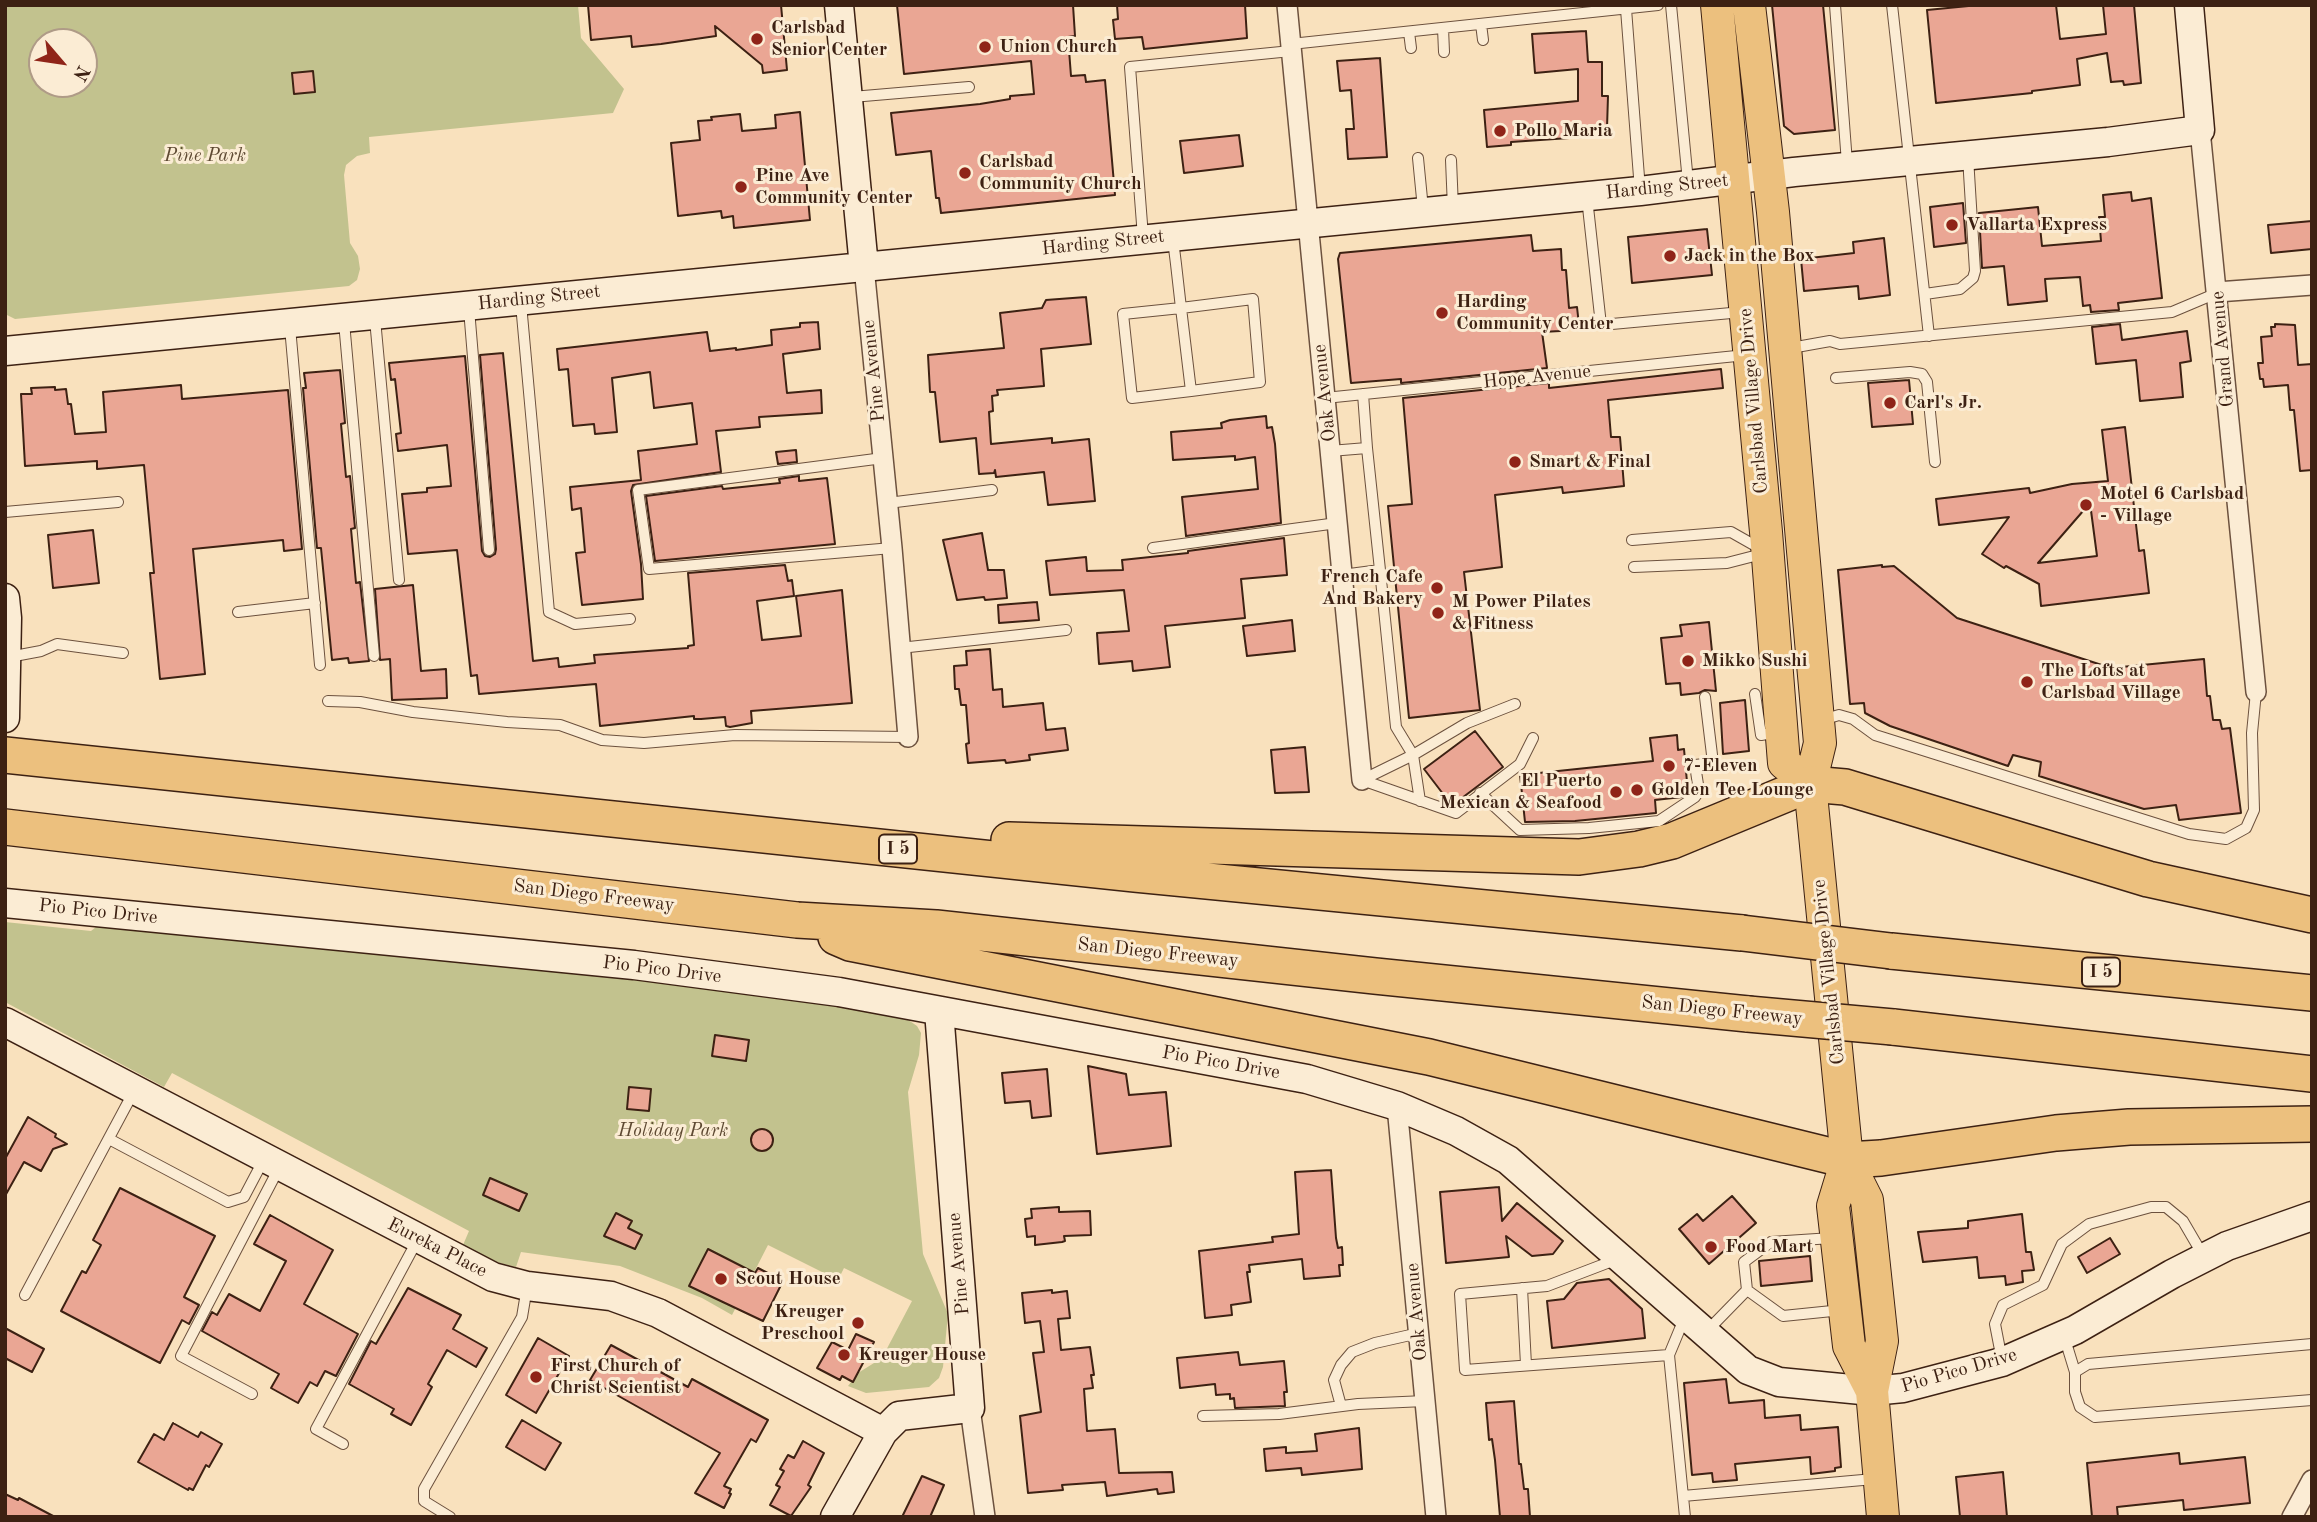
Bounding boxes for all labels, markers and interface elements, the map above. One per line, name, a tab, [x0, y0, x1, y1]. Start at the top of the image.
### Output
place label: Carlsbad Senior Center	[771, 17, 887, 61]
north arrow	[28, 28, 98, 98]
marker: Carlsbad Senior Center	[749, 31, 765, 47]
place label: Union Church	[999, 36, 1117, 58]
marker: Union Church	[977, 39, 993, 55]
text: N	[68, 61, 92, 83]
place label: Pollo Maria	[1514, 120, 1613, 142]
marker: Pollo Maria	[1492, 123, 1508, 139]
park label: Pine Park	[164, 145, 246, 167]
place label: Carlsbad Community Church	[979, 151, 1142, 195]
place label: Pine Ave Community Center	[755, 165, 913, 209]
marker: Carlsbad Community Church	[957, 165, 973, 181]
street label: Harding Street	[1604, 169, 1730, 205]
marker: Pine Ave Community Center	[733, 179, 749, 195]
place label: Vallarta Express	[1966, 214, 2107, 236]
marker: Vallarta Express	[1944, 217, 1960, 233]
street label: Harding Street	[1040, 225, 1166, 261]
place label: Jack in the Box	[1684, 245, 1814, 267]
marker: Jack in the Box	[1662, 248, 1678, 264]
street label: Harding Street	[476, 280, 602, 316]
street label: Grand Avenue	[2207, 290, 2239, 408]
place label: Harding Community Center	[1456, 291, 1614, 335]
marker: Harding Community Center	[1434, 305, 1450, 321]
street label: Carlsbad Village Drive	[1735, 307, 1773, 495]
street label: Pine Avenue	[857, 319, 891, 423]
street label: Oak Avenue	[1309, 343, 1341, 443]
street label: Hope Avenue	[1482, 360, 1592, 394]
place label: Carl's Jr.	[1904, 392, 1982, 414]
marker: Carl's Jr.	[1882, 395, 1898, 411]
place label: Smart & Final	[1529, 451, 1651, 473]
marker: Smart & Final	[1507, 454, 1523, 470]
place label: Motel 6 Carlsbad - Village	[2100, 483, 2244, 527]
marker: Motel 6 Carlsbad - Village	[2078, 497, 2094, 513]
place label: French Cafe And Bakery	[1320, 566, 1423, 610]
marker: French Cafe And Bakery	[1429, 580, 1445, 596]
place label: M Power Pilates & Fitness	[1452, 591, 1591, 635]
marker: M Power Pilates & Fitness	[1430, 605, 1446, 621]
place label: Mikko Sushi	[1702, 650, 1807, 672]
marker: Mikko Sushi	[1680, 653, 1696, 669]
place label: The Lofts at Carlsbad Village	[2041, 660, 2181, 704]
marker: The Lofts at Carlsbad Village	[2019, 674, 2035, 690]
place label: 7-Eleven	[1683, 755, 1758, 777]
marker: 7-Eleven	[1661, 758, 1677, 774]
place label: El Puerto Mexican & Seafood	[1440, 770, 1602, 814]
place label: Golden Tee Lounge	[1651, 779, 1814, 801]
marker: Golden Tee Lounge	[1629, 782, 1645, 798]
marker: El Puerto Mexican & Seafood	[1608, 784, 1624, 800]
road number: I 5	[879, 834, 917, 864]
street label: San Diego Freeway	[512, 875, 676, 917]
street label: Carlsbad Village Drive	[1808, 878, 1850, 1066]
street label: Pio Pico Drive	[37, 894, 159, 930]
street label: San Diego Freeway	[1076, 933, 1240, 973]
street label: Pio Pico Drive	[601, 951, 723, 989]
road number: I 5	[2082, 958, 2120, 987]
street label: San Diego Freeway	[1640, 991, 1804, 1031]
street label: Pio Pico Drive	[1160, 1041, 1282, 1085]
park label: Holiday Park	[618, 1120, 728, 1142]
street label: Pine Avenue	[943, 1212, 975, 1316]
street label: Eureka Place	[383, 1213, 491, 1283]
place label: Food Mart	[1725, 1236, 1813, 1258]
marker: Food Mart	[1703, 1239, 1719, 1255]
street label: Oak Avenue	[1401, 1262, 1433, 1362]
place label: Scout House	[735, 1268, 841, 1290]
marker: Scout House	[713, 1271, 729, 1287]
place label: Kreuger Preschool	[761, 1301, 844, 1345]
marker: Kreuger Preschool	[850, 1315, 866, 1331]
place label: Kreuger House	[858, 1344, 986, 1366]
street label: Pio Pico Drive	[1898, 1344, 2020, 1398]
marker: Kreuger House	[836, 1347, 852, 1363]
place label: First Church of Christ Scientist	[550, 1355, 681, 1399]
marker: First Church of Christ Scientist	[528, 1369, 544, 1385]

